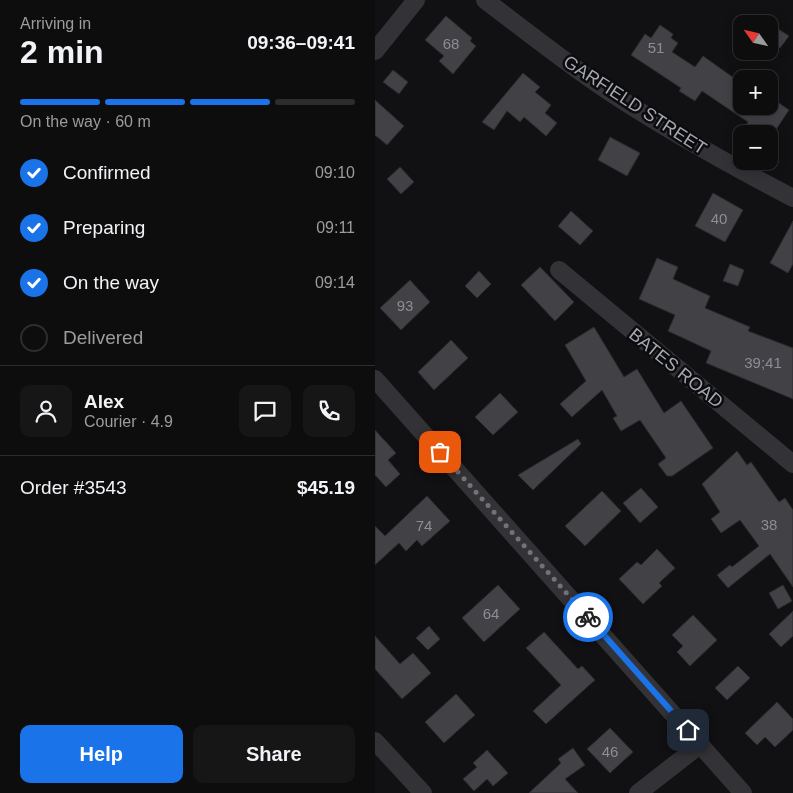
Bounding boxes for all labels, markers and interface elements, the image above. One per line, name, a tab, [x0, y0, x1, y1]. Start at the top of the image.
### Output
text: Arriving in	[20, 15, 91, 32]
north arrow	[733, 15, 777, 60]
map controls	[733, 15, 778, 170]
text: 09:36–09:41	[247, 32, 355, 53]
text: 2 min	[20, 34, 104, 70]
house number: 68	[443, 35, 459, 52]
house number: 51	[648, 39, 664, 56]
street label: GARFIELD STREET	[560, 51, 710, 159]
button: +	[733, 70, 778, 115]
text: On the way · 60 m	[20, 113, 151, 130]
button: −	[733, 125, 778, 170]
icon: check	[20, 159, 48, 187]
text: Confirmed	[63, 162, 151, 183]
text: 09:10	[315, 164, 355, 181]
house number: 40	[711, 210, 727, 227]
icon: check	[20, 214, 48, 242]
text: Preparing	[63, 217, 145, 238]
text: 09:11	[316, 219, 355, 236]
icon: check	[20, 269, 48, 297]
text: On the way	[63, 272, 159, 293]
text: 09:14	[315, 274, 355, 291]
house number: 93	[397, 297, 413, 314]
street label: BATES ROAD	[625, 324, 727, 412]
text: Delivered	[63, 327, 143, 348]
house number: 39;41	[744, 354, 782, 371]
button: person	[20, 385, 72, 437]
button: chat	[239, 385, 291, 437]
button: phone	[303, 385, 355, 437]
text: Alex	[84, 391, 124, 412]
text: Courier · 4.9	[84, 413, 173, 430]
pin	[419, 431, 461, 473]
icon: bag	[426, 438, 454, 466]
text: Order #3543	[20, 477, 127, 498]
text: $45.19	[297, 477, 355, 498]
house number: 38	[761, 516, 777, 533]
house number: 74	[416, 517, 432, 534]
courier	[563, 592, 613, 642]
icon: bike	[574, 603, 602, 631]
house number: 64	[483, 605, 499, 622]
pin	[667, 709, 709, 751]
icon: home	[674, 716, 702, 744]
button: Help	[20, 725, 183, 783]
button: Share	[193, 725, 355, 783]
house number: 46	[602, 743, 618, 760]

